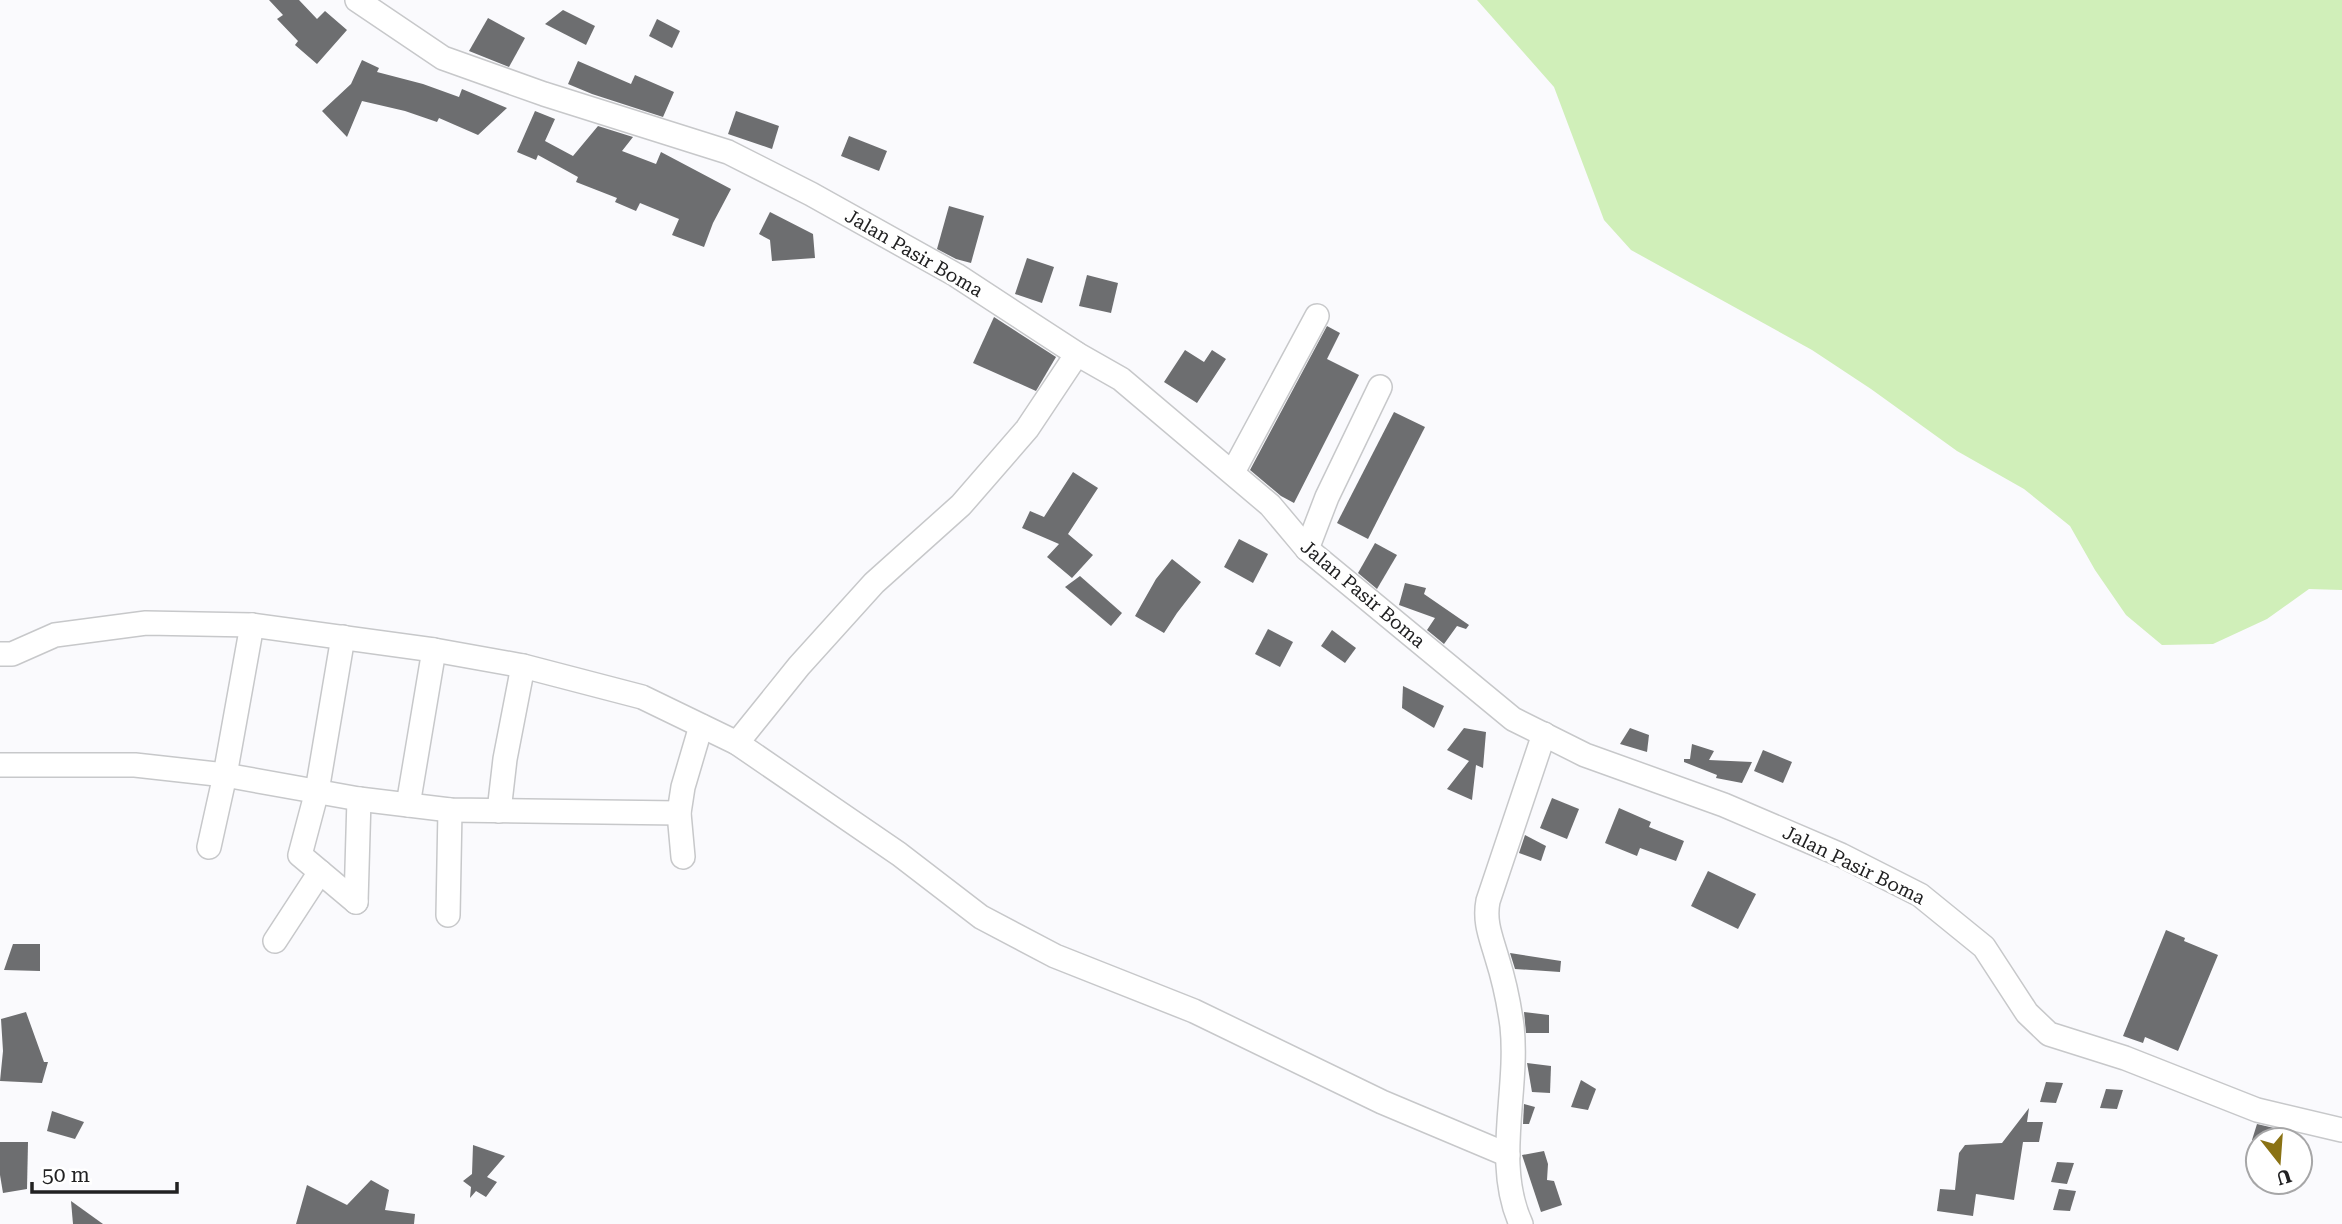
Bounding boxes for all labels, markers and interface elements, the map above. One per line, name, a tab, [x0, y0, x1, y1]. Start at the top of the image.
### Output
street label: Jalan Pasir Boma	[841, 204, 988, 302]
street label: Jalan Pasir Boma	[1296, 535, 1431, 653]
street label: Jalan Pasir Boma	[1779, 821, 1930, 910]
north arrow	[2244, 1126, 2314, 1196]
scale bar	[32, 1150, 177, 1194]
text: 50 m	[42, 1163, 90, 1187]
text: U	[2273, 1164, 2294, 1190]

